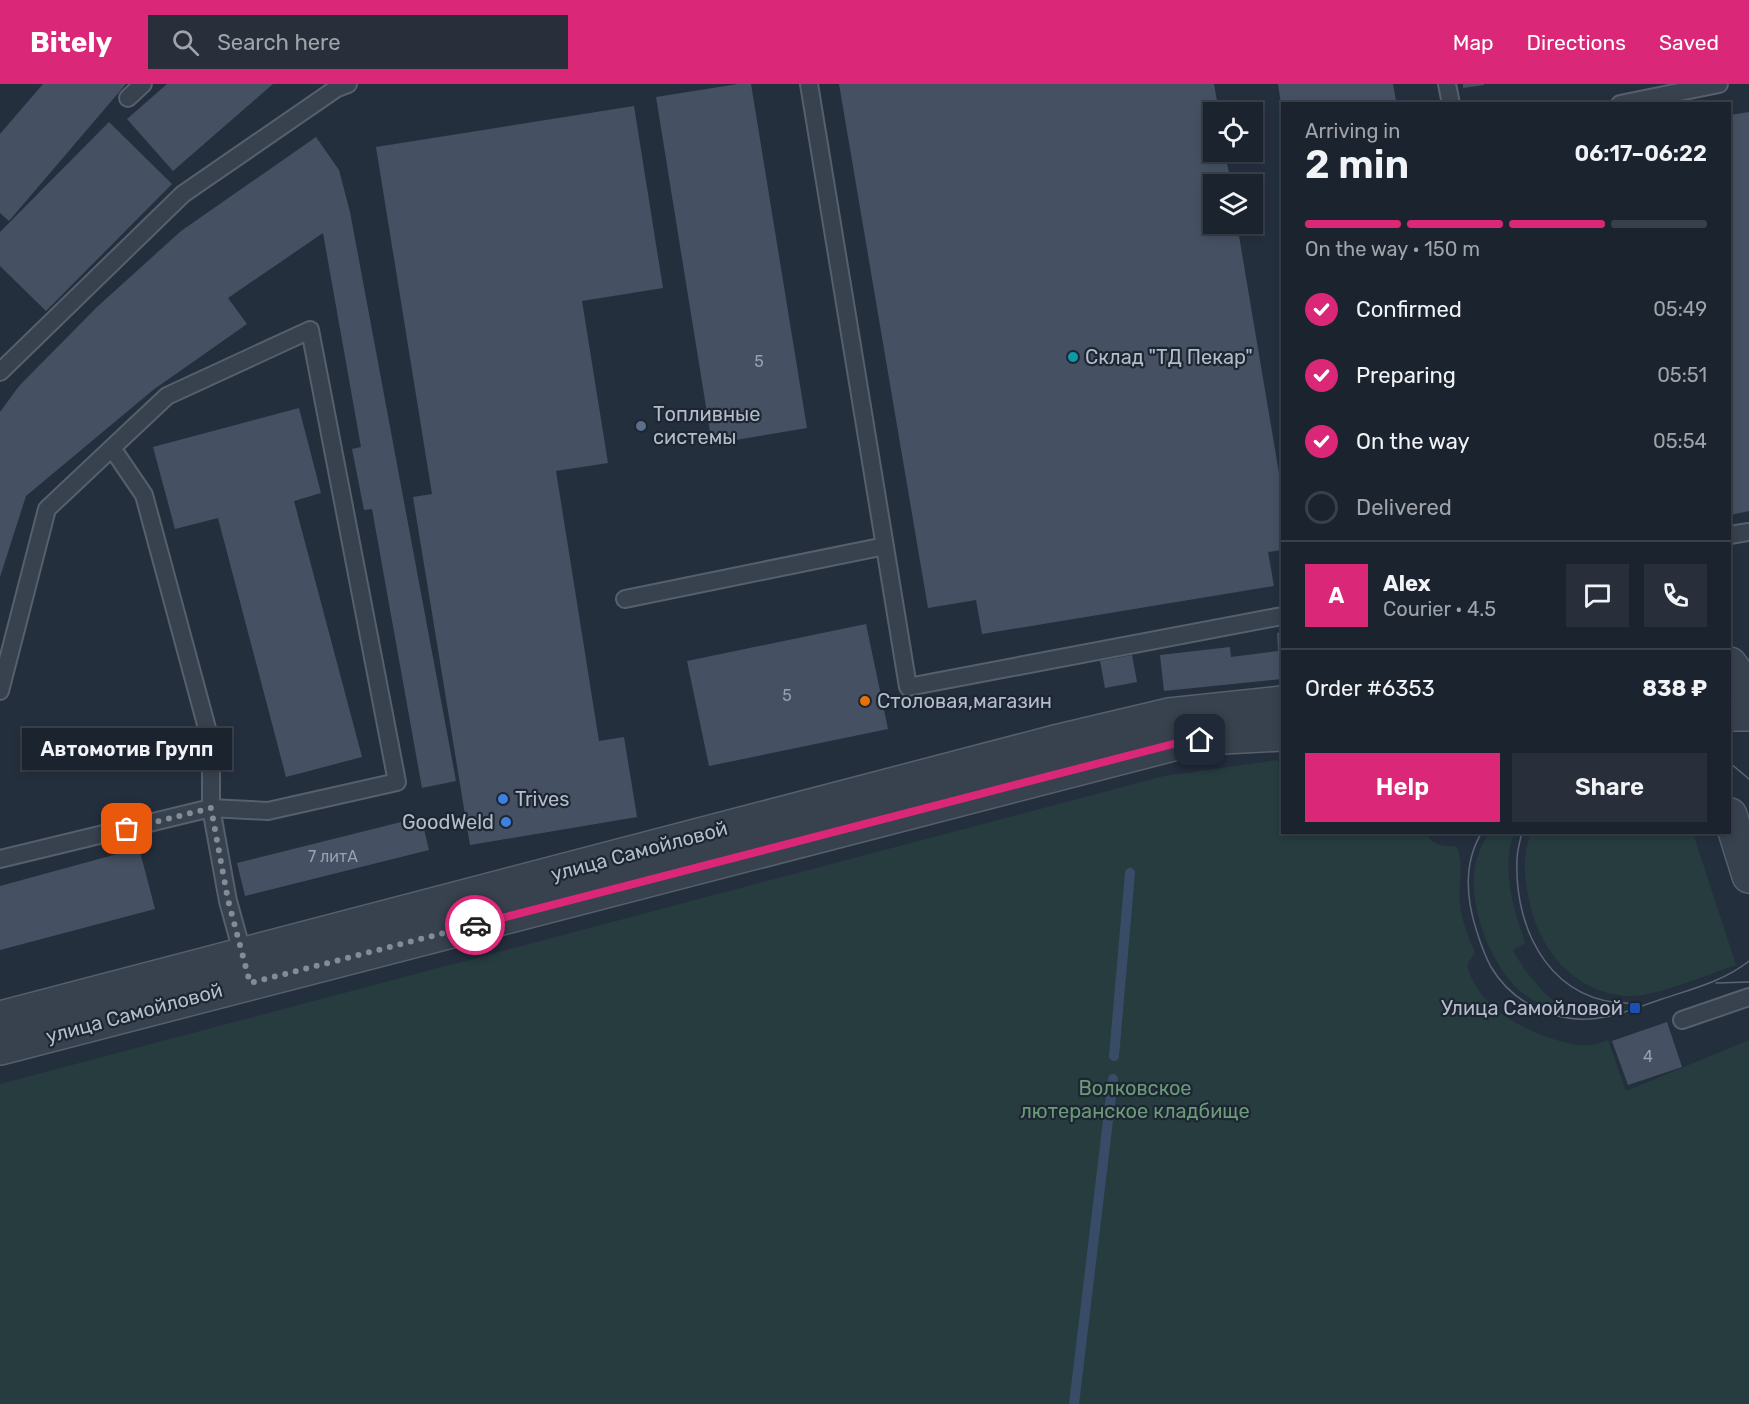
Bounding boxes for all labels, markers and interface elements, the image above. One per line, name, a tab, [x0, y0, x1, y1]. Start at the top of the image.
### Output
search box	[148, 15, 568, 69]
text: Bitely	[30, 26, 112, 59]
icon: search	[169, 26, 202, 59]
text: Search here	[217, 29, 341, 56]
text: Map	[1453, 30, 1494, 55]
text: Directions	[1527, 30, 1626, 55]
text: Saved	[1659, 30, 1719, 55]
map controls	[1203, 102, 1263, 234]
button: locate	[1203, 102, 1263, 162]
text: Arriving in	[1305, 119, 1400, 143]
text: 06:17–06:22	[1574, 140, 1707, 167]
text: 2 min	[1305, 142, 1409, 188]
button: layers	[1203, 174, 1263, 234]
text: On the way · 150 m	[1305, 237, 1480, 261]
icon: check	[1305, 293, 1338, 326]
text: Confirmed	[1356, 296, 1462, 323]
text: 05:49	[1653, 297, 1707, 321]
place label: Склад "ТД Пекар"	[1085, 345, 1253, 369]
marker: Склад "ТД Пекар"	[1066, 350, 1080, 364]
house number: 5	[754, 352, 764, 371]
icon: check	[1305, 359, 1338, 392]
text: Preparing	[1356, 362, 1456, 389]
text: 05:51	[1657, 363, 1707, 387]
place label: Топливные системы	[653, 402, 760, 449]
marker: Топливные системы	[634, 419, 648, 433]
icon: check	[1305, 425, 1338, 458]
text: On the way	[1356, 428, 1470, 455]
text: 05:54	[1653, 429, 1707, 453]
text: Delivered	[1356, 494, 1452, 521]
button: chat	[1566, 564, 1629, 627]
button: phone	[1644, 564, 1707, 627]
text: Alex	[1383, 570, 1431, 597]
text: A	[1329, 582, 1344, 609]
text: Courier · 4.5	[1383, 597, 1496, 621]
text: Order #6353	[1305, 675, 1435, 702]
text: 838 ₽	[1642, 675, 1707, 702]
house number: 5	[782, 686, 792, 705]
place label: Столовая,магазин	[877, 689, 1052, 713]
marker: Столовая,магазин	[858, 694, 872, 708]
pin	[1174, 714, 1225, 765]
icon: home	[1183, 723, 1216, 756]
callout: Автомотив Групп	[22, 727, 232, 769]
text: Автомотив Групп	[40, 737, 214, 761]
button: Help	[1305, 753, 1500, 822]
button: Share	[1512, 753, 1707, 822]
place label: Trives	[515, 787, 570, 811]
marker: Trives	[496, 792, 510, 806]
pin	[101, 803, 152, 854]
place label: GoodWeld	[402, 810, 494, 834]
icon: bag	[110, 812, 143, 845]
marker: GoodWeld	[499, 815, 513, 829]
street label: улица Самойловой	[548, 816, 730, 886]
house number: 7 литА	[308, 847, 358, 866]
courier	[445, 895, 505, 955]
icon: car	[459, 909, 492, 942]
street label: улица Самойловой	[43, 978, 225, 1048]
place label: Улица Самойловой	[1441, 996, 1623, 1020]
marker: Улица Самойловой	[1628, 1001, 1642, 1015]
house number: 4	[1643, 1047, 1653, 1066]
park label: Волковское лютеранское кладбище	[1020, 1076, 1250, 1123]

